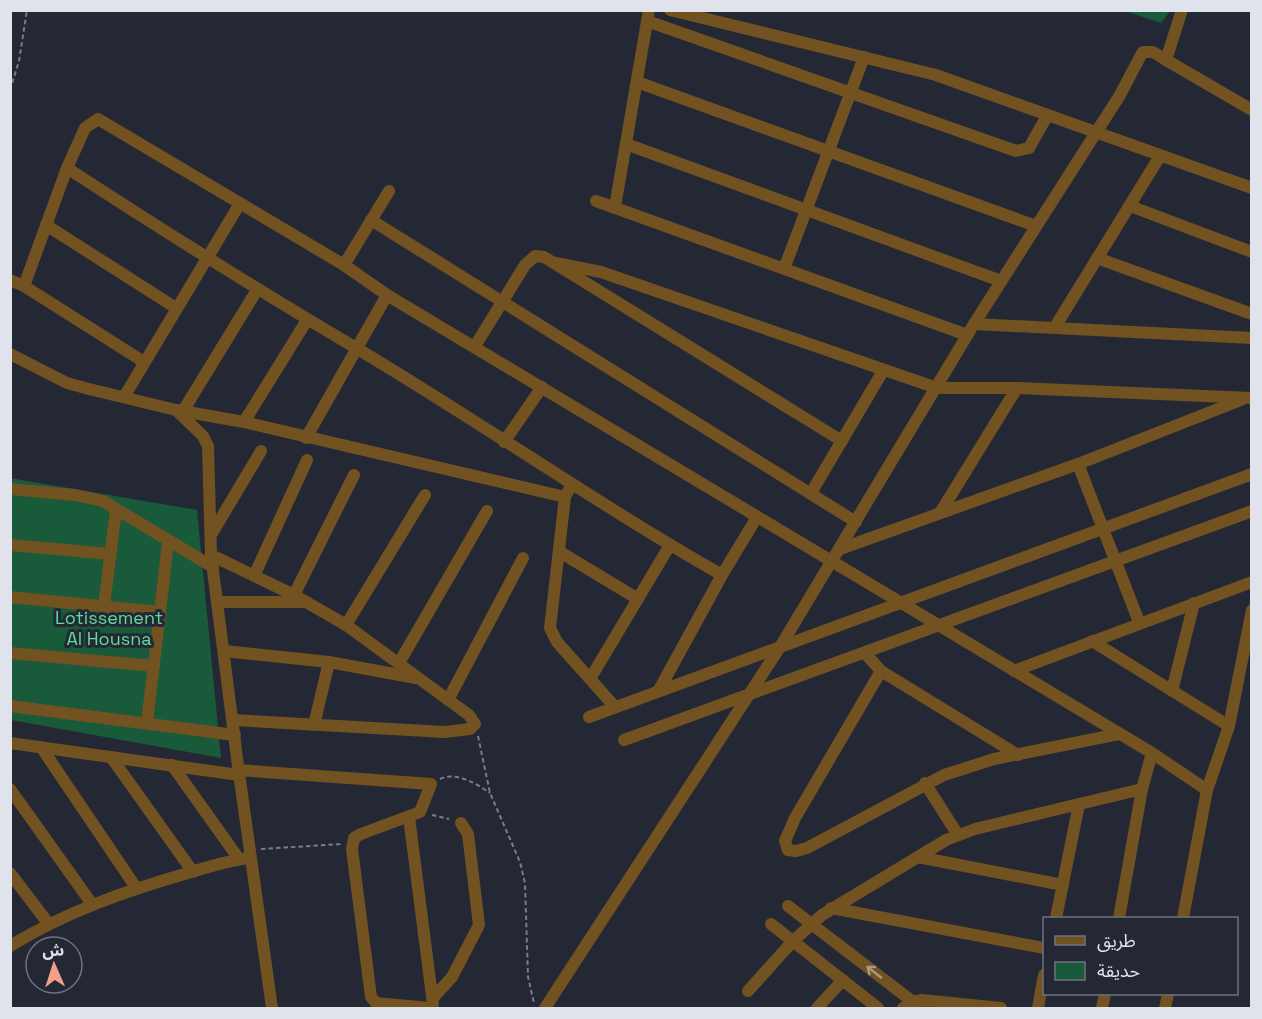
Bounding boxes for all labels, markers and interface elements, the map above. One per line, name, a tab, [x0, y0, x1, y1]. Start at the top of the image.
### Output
park label: Lotissement Al Housna	[55, 606, 163, 650]
legend	[1043, 917, 1238, 995]
text: طريق	[1097, 929, 1136, 952]
north arrow	[24, 935, 84, 995]
text: ش	[42, 939, 65, 962]
text: حديقة	[1097, 959, 1140, 982]
one-way arrow	[867, 966, 883, 979]

